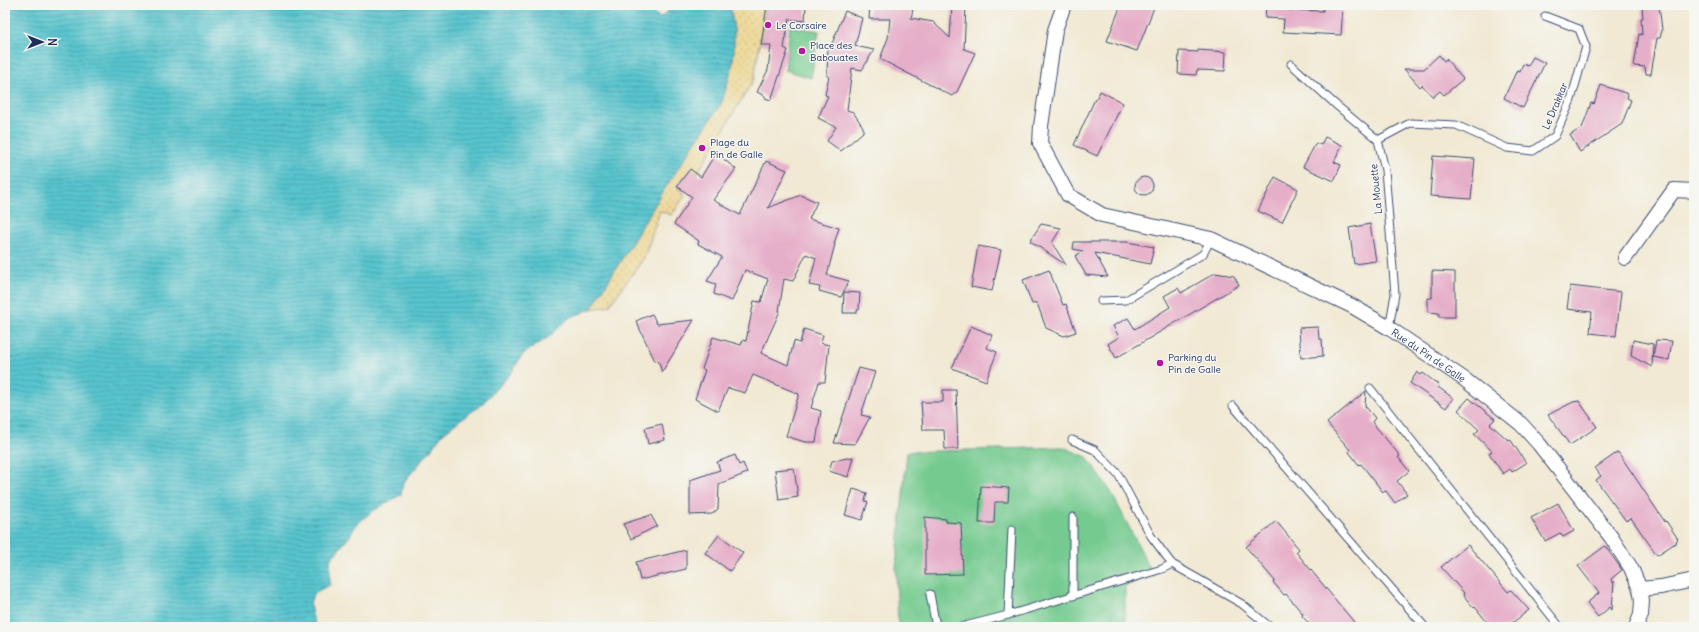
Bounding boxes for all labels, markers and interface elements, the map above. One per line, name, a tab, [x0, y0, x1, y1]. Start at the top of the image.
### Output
place label: Le Corsaire	[776, 19, 827, 32]
marker: Le Corsaire	[763, 20, 773, 30]
north arrow	[22, 22, 62, 62]
text: N	[45, 38, 59, 46]
place label: Place des Babouates	[810, 39, 859, 64]
marker: Place des Babouates	[797, 46, 807, 56]
street label: Le Drakkar	[1539, 81, 1571, 131]
place label: Plage du Pin de Galle	[710, 136, 763, 161]
marker: Plage du Pin de Galle	[697, 143, 707, 153]
street label: La Mouette	[1367, 163, 1385, 215]
street label: Rue du Pin de Galle	[1389, 325, 1468, 385]
place label: Parking du Pin de Galle	[1168, 351, 1221, 376]
marker: Parking du Pin de Galle	[1155, 358, 1165, 368]

